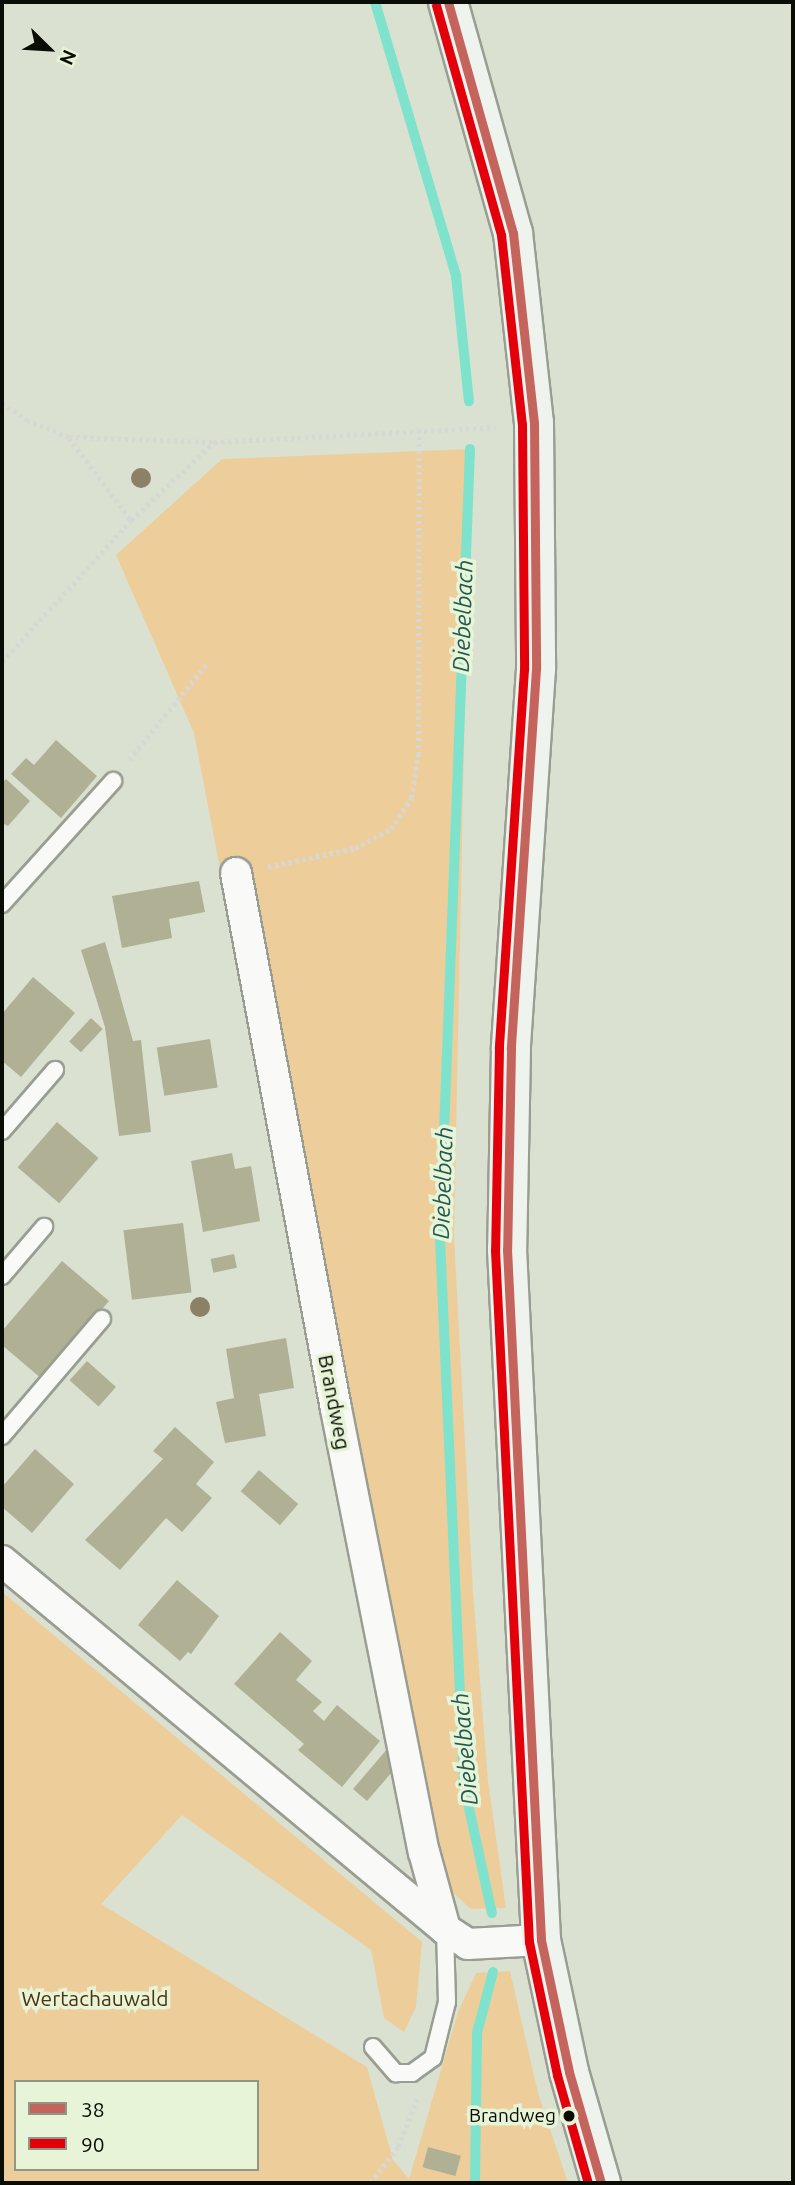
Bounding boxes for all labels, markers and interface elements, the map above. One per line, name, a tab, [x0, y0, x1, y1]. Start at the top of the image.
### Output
north arrow	[14, 14, 84, 84]
text: N	[55, 47, 81, 68]
water label: Diebelbach	[447, 559, 479, 673]
water label: Diebelbach	[427, 1126, 459, 1240]
street label: Brandweg	[313, 1352, 357, 1452]
water label: Diebelbach	[446, 1692, 484, 1806]
park label: Wertachauwald	[21, 1985, 169, 2011]
legend	[14, 2080, 259, 2171]
text: 38	[81, 2097, 105, 2121]
place label: Brandweg	[469, 2105, 556, 2127]
marker: Brandweg	[562, 2109, 576, 2123]
text: 90	[81, 2132, 105, 2156]

